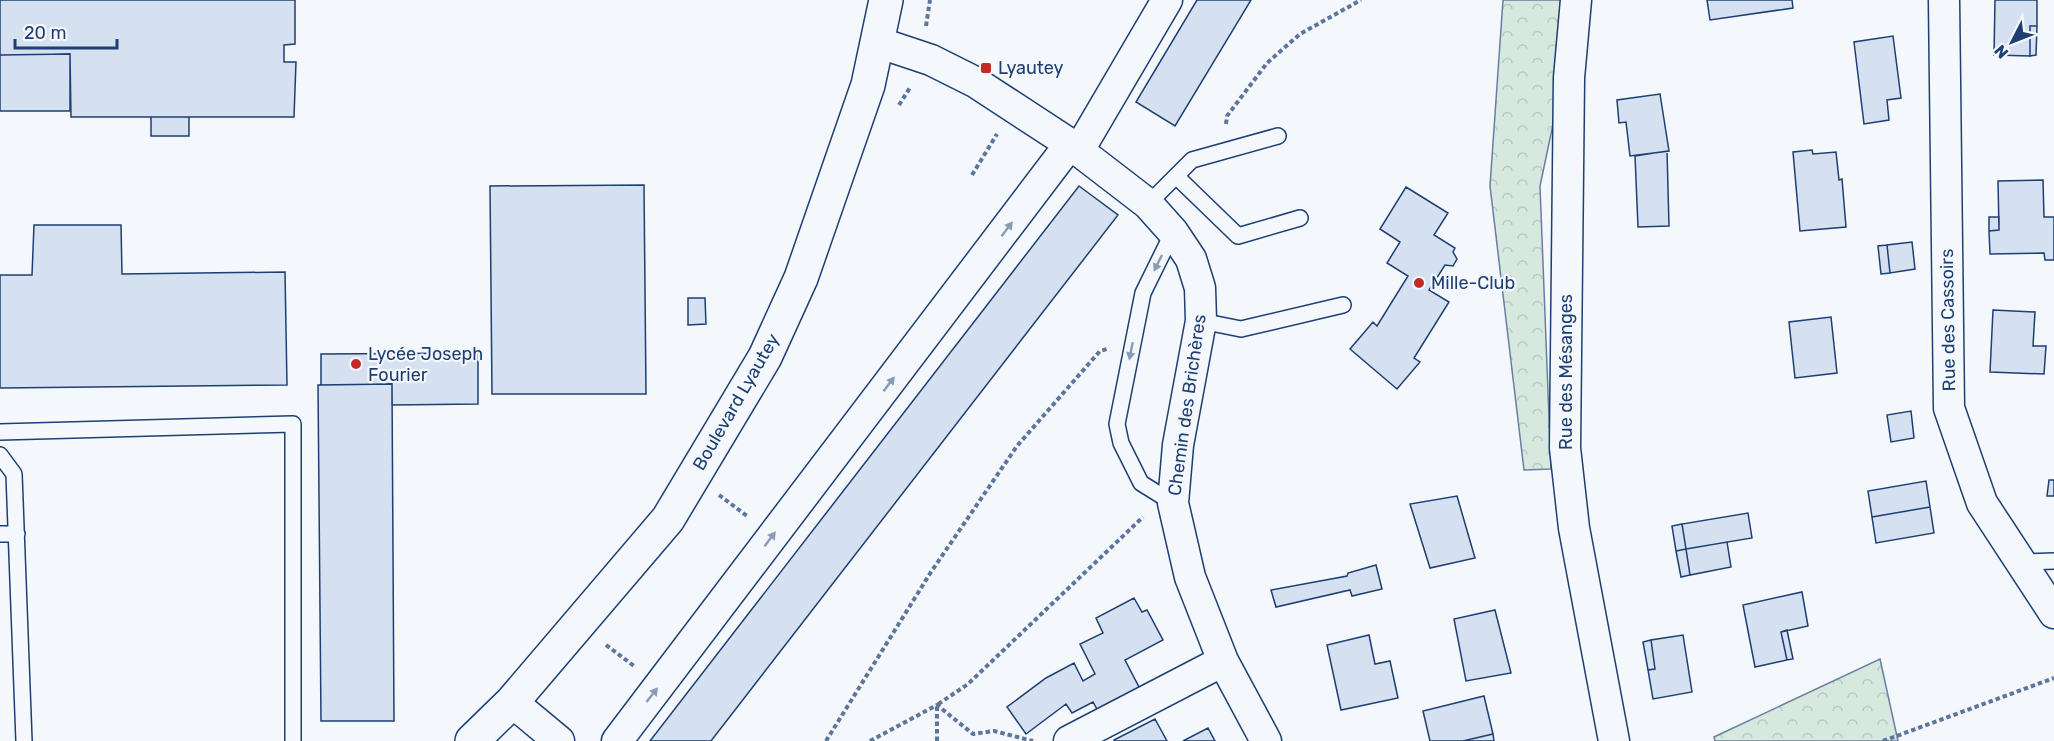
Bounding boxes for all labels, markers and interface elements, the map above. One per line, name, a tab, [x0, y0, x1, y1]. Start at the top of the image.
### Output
scale bar	[15, 12, 117, 50]
north arrow	[1982, 12, 2042, 72]
text: 20 m	[24, 22, 66, 44]
text: N	[1990, 41, 2012, 62]
place label: Lyautey	[998, 57, 1064, 79]
marker: Lyautey	[979, 61, 993, 75]
one-way arrow	[1000, 222, 1012, 237]
street label: Rue des Cassoirs	[1936, 249, 1960, 391]
one-way arrow	[1153, 254, 1163, 271]
place label: Mille-Club	[1431, 272, 1515, 294]
marker: Mille-Club	[1412, 276, 1426, 290]
street label: Rue des Mésanges	[1555, 294, 1577, 450]
street label: Chemin des Brichères	[1163, 313, 1211, 497]
street label: Boulevard Lyautey	[688, 330, 784, 474]
one-way arrow	[1126, 341, 1135, 360]
place label: Lycée Joseph Fourier	[368, 343, 483, 386]
marker: Lycée Joseph Fourier	[349, 357, 363, 371]
one-way arrow	[882, 377, 894, 392]
one-way arrow	[764, 532, 776, 547]
one-way arrow	[646, 687, 658, 702]

